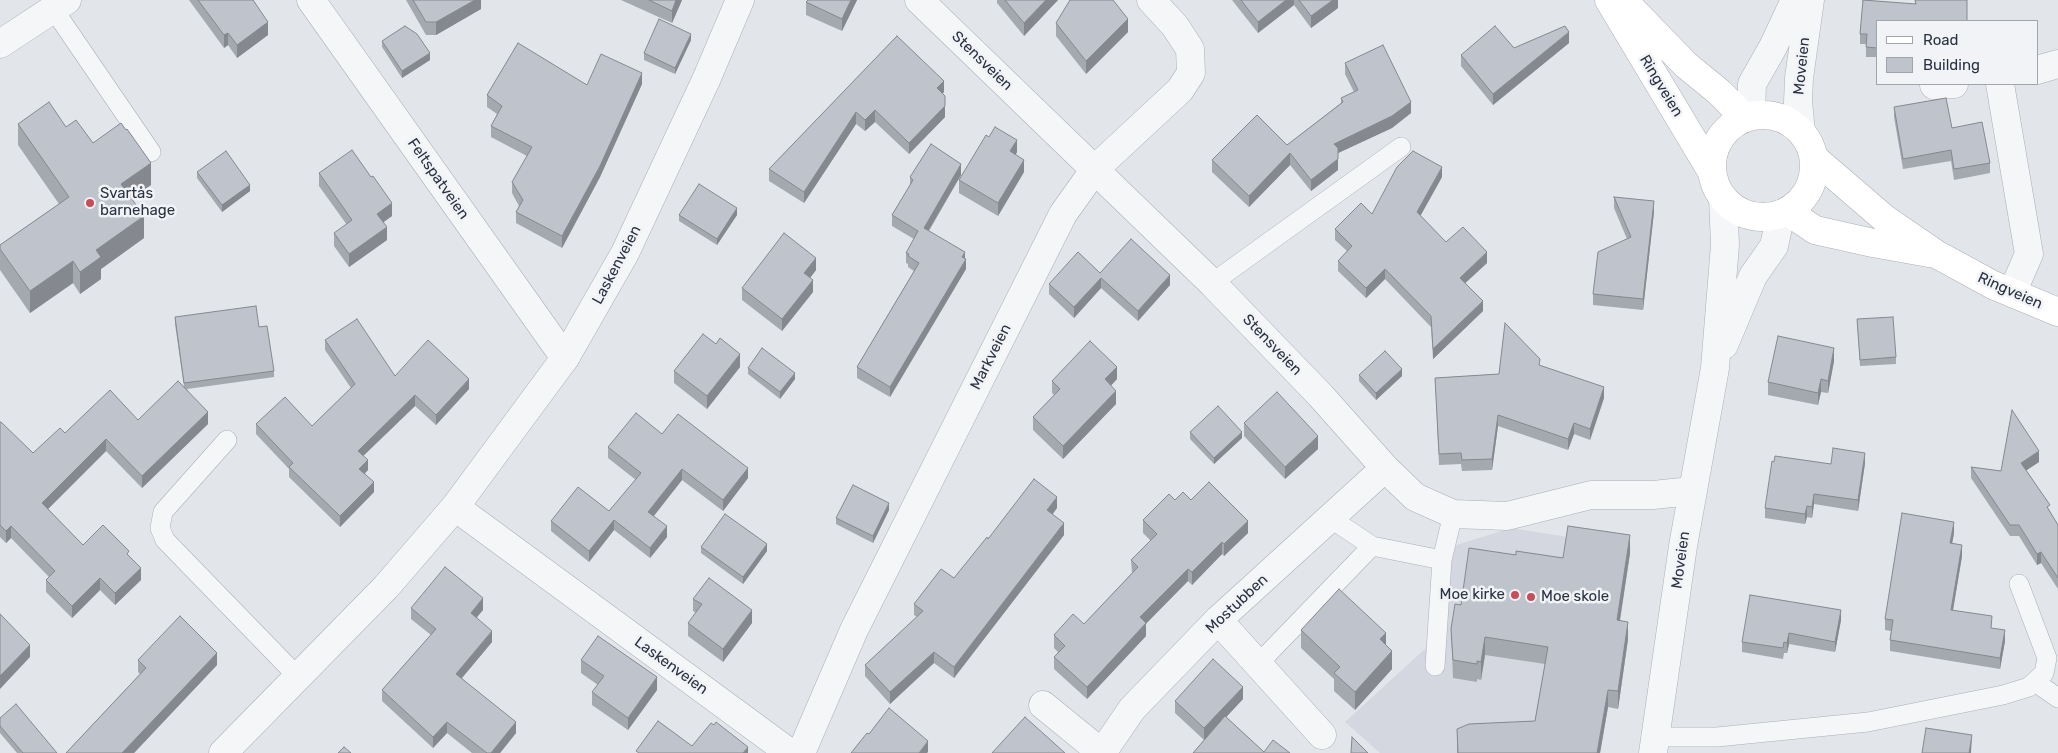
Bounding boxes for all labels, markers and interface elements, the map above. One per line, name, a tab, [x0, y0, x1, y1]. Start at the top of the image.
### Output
legend	[1876, 20, 2038, 85]
street label: Stensveien	[948, 28, 1016, 94]
text: Road	[1923, 31, 1959, 49]
street label: Moveien	[1790, 36, 1814, 96]
street label: Ringveien	[1636, 52, 1686, 120]
text: Building	[1923, 56, 1980, 74]
street label: Feltspatveien	[403, 135, 473, 223]
place label: Svartås barnehage	[100, 185, 175, 220]
marker: Svartås barnehage	[84, 197, 96, 209]
street label: Laskenveien	[589, 223, 645, 307]
street label: Ringveien	[1975, 269, 2045, 313]
street label: Stensveien	[1239, 311, 1305, 379]
street label: Markveien	[967, 321, 1015, 393]
street label: Moveien	[1668, 530, 1694, 590]
street label: Mostubben	[1202, 571, 1272, 637]
place label: Moe kirke	[1440, 586, 1505, 604]
place label: Moe skole	[1541, 588, 1609, 606]
marker: Moe kirke	[1509, 589, 1521, 601]
marker: Moe skole	[1525, 591, 1537, 603]
street label: Laskenveien	[631, 633, 711, 699]

